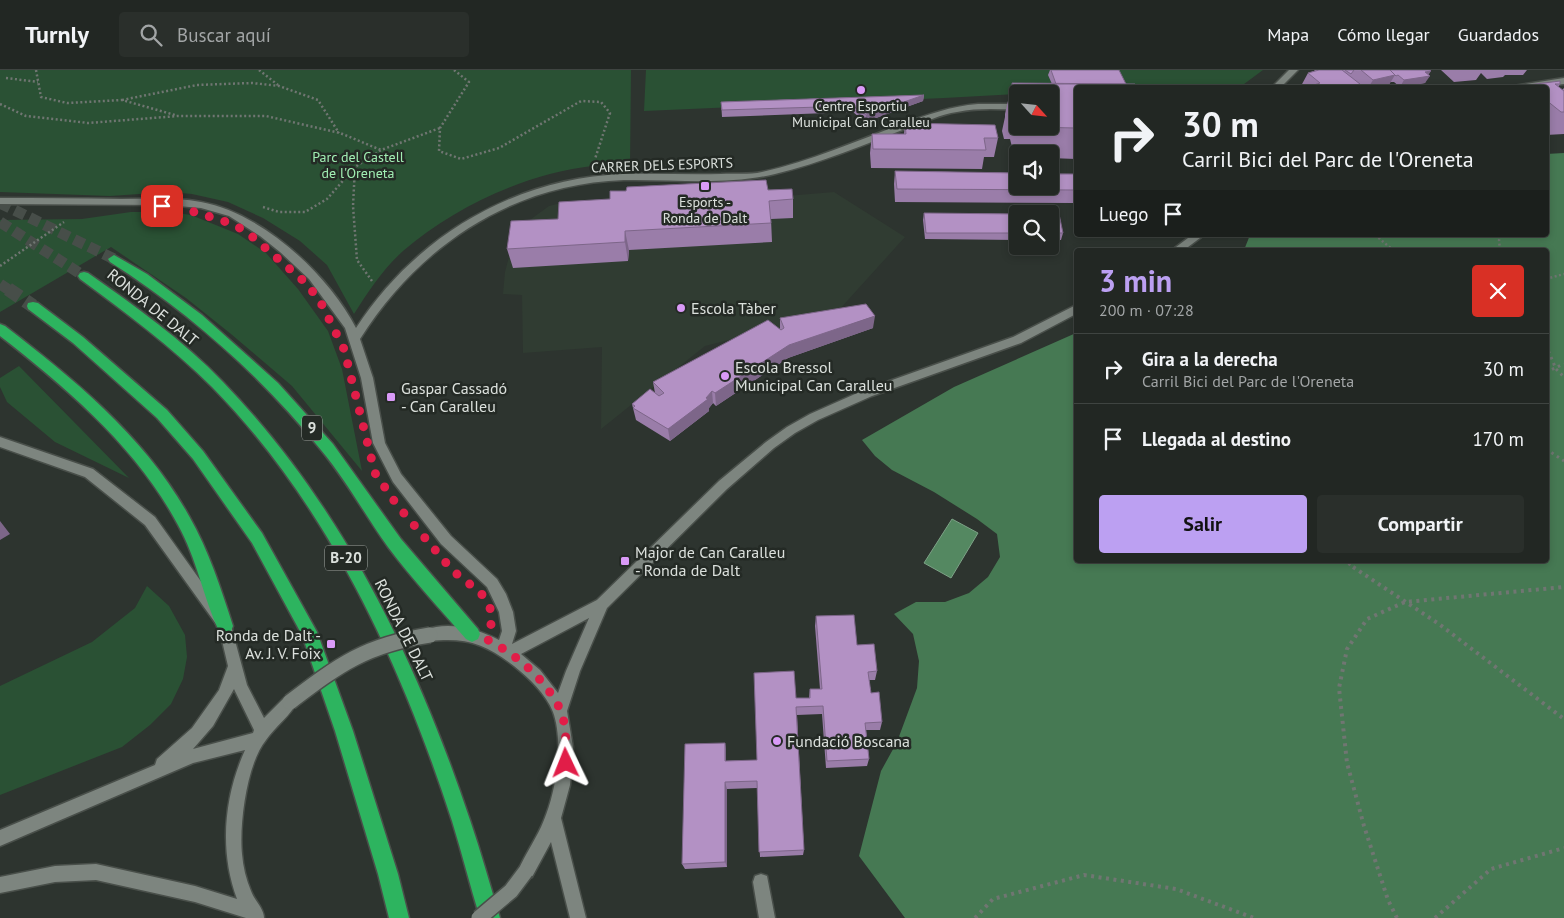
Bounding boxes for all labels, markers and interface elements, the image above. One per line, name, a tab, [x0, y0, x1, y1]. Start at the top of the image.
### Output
search box	[119, 12, 469, 57]
text: Turnly	[25, 19, 89, 50]
icon: search	[137, 21, 165, 49]
text: Buscar aquí	[177, 23, 271, 47]
text: Mapa	[1267, 23, 1309, 46]
text: Cómo llegar	[1337, 23, 1430, 46]
text: Guardados	[1458, 23, 1539, 46]
marker: Centre Esportiu Municipal Can Caralleu	[855, 84, 867, 96]
north arrow	[1009, 85, 1059, 135]
map controls	[1009, 85, 1059, 255]
place label: Centre Esportiu Municipal Can Caralleu	[792, 97, 930, 131]
text: 30 m	[1182, 101, 1259, 147]
icon: right	[1099, 105, 1164, 170]
button: sound	[1009, 145, 1059, 195]
text: Carril Bici del Parc de l'Oreneta	[1182, 145, 1474, 173]
park label: Parc del Castell de l'Oreneta	[312, 148, 404, 182]
street label: CARRER DELS ESPORTS	[591, 154, 733, 176]
marker: Esports - Ronda de Dalt	[699, 180, 711, 192]
pin	[141, 185, 183, 227]
icon: arrive	[148, 192, 176, 220]
place label: Esports - Ronda de Dalt	[663, 193, 747, 227]
icon: arrive	[1159, 200, 1187, 228]
text: Luego	[1099, 202, 1149, 226]
button: search	[1009, 205, 1059, 255]
text: 3 min	[1099, 261, 1172, 300]
street label: RONDA DE DALT	[103, 264, 203, 350]
button: close	[1472, 265, 1524, 317]
place label: Escola Tàber	[691, 298, 776, 318]
text: 200 m · 07:28	[1099, 300, 1194, 320]
marker: Escola Tàber	[675, 302, 687, 314]
text: Gira a la derecha	[1142, 347, 1278, 371]
icon: right	[1099, 355, 1127, 383]
place label: Escola Bressol Municipal Can Caralleu	[735, 357, 892, 395]
text: 30 m	[1483, 357, 1524, 381]
marker: Escola Bressol Municipal Can Caralleu	[719, 370, 731, 382]
text: Carril Bici del Parc de l'Oreneta	[1142, 371, 1354, 391]
place label: Gaspar Cassadó - Can Caralleu	[401, 378, 507, 416]
marker: Gaspar Cassadó - Can Caralleu	[385, 391, 397, 403]
road number: 9	[302, 416, 322, 440]
icon: arrive	[1099, 425, 1127, 453]
text: Llegada al destino	[1142, 427, 1291, 451]
text: 170 m	[1472, 427, 1524, 451]
button: Salir	[1099, 495, 1307, 553]
button: Compartir	[1317, 495, 1524, 553]
place label: Major de Can Caralleu - Ronda de Dalt	[635, 542, 785, 580]
road number: B-20	[325, 546, 367, 570]
marker: Major de Can Caralleu - Ronda de Dalt	[619, 555, 631, 567]
street label: RONDA DE DALT	[371, 576, 437, 685]
place label: Ronda de Dalt - Av. J. V. Foix	[216, 625, 321, 663]
marker: Ronda de Dalt - Av. J. V. Foix	[325, 638, 337, 650]
place label: Fundació Boscana	[787, 731, 910, 751]
marker: Fundació Boscana	[771, 735, 783, 747]
position arrow	[539, 736, 591, 788]

